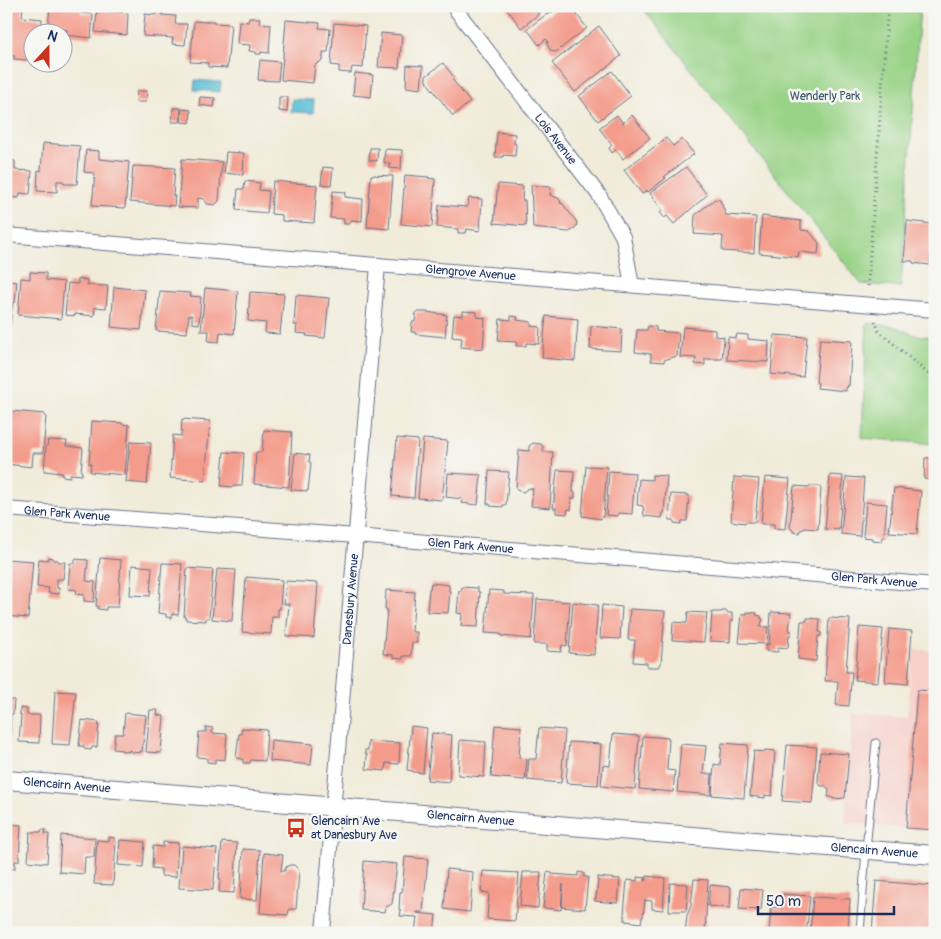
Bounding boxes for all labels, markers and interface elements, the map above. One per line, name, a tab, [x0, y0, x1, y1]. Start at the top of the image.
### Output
north arrow	[22, 22, 72, 72]
text: N	[45, 27, 60, 46]
park label: Wenderly Park	[790, 89, 860, 104]
street label: Lois Avenue	[531, 111, 580, 167]
street label: Glengrove Avenue	[425, 261, 516, 284]
street label: Glen Park Avenue	[23, 503, 111, 524]
street label: Glen Park Avenue	[427, 535, 514, 557]
street label: Danesbury Avenue	[339, 553, 362, 645]
street label: Glen Park Avenue	[830, 569, 918, 591]
street label: Glencairn Avenue	[22, 774, 111, 796]
street label: Glencairn Avenue	[426, 807, 515, 829]
place label: Glencairn Ave at Danesbury Ave	[311, 814, 397, 843]
bus stop icon: Glencairn Ave at Danesbury Ave	[285, 817, 307, 839]
street label: Glencairn Avenue	[830, 840, 918, 861]
scale bar	[758, 884, 895, 916]
text: 50 m	[766, 892, 801, 911]

